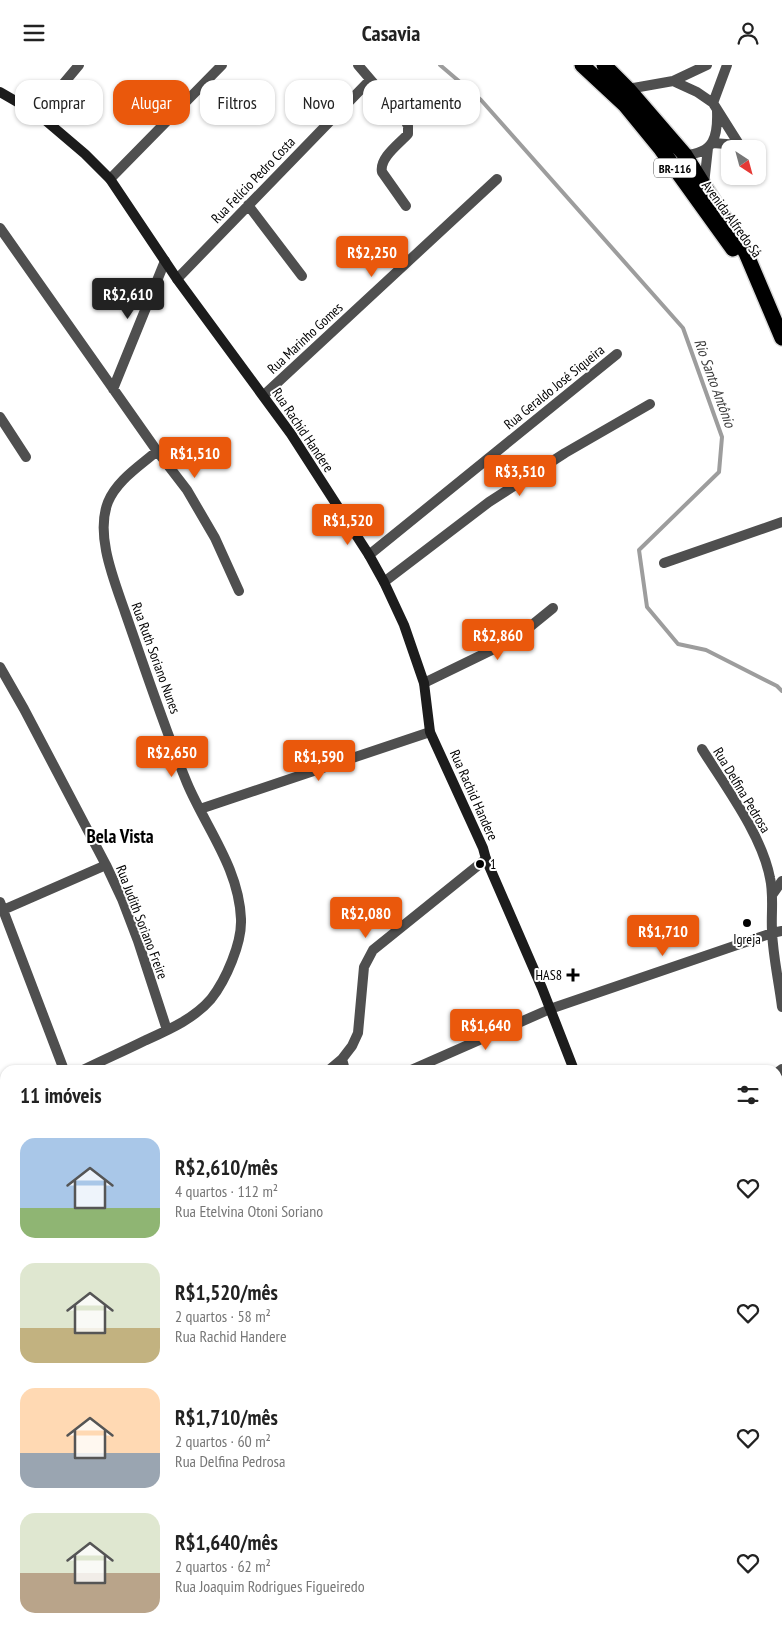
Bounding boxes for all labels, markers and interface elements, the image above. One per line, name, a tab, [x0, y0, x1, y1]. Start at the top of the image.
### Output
icon: menu	[20, 19, 48, 47]
text: Casavia	[362, 19, 420, 47]
icon: person	[734, 19, 762, 47]
chip: Comprar	[15, 80, 103, 125]
chip: Alugar	[113, 80, 190, 125]
chip: Filtros	[200, 80, 275, 125]
chip: Novo	[285, 80, 353, 125]
chip: Apartamento	[363, 80, 480, 125]
street label: Rua Felício Pedro Costa	[207, 133, 299, 227]
north arrow	[721, 140, 766, 185]
map controls	[721, 140, 766, 185]
road number: BR-116	[654, 159, 696, 177]
street label: Avenida Alfredo Sá	[698, 177, 766, 261]
pin: R$2,250	[326, 235, 418, 278]
text: R$2,250	[347, 242, 397, 262]
pin: R$2,610	[82, 277, 174, 320]
text: R$2,610	[103, 284, 153, 304]
street label: Rua Marinho Gomes	[264, 298, 347, 378]
water label: Rio Santo Antônio	[690, 336, 740, 431]
street label: Rua Geraldo José Siqueira	[500, 341, 608, 433]
street label: Rua Rachid Handere	[268, 385, 338, 476]
pin: R$1,510	[149, 437, 241, 479]
text: R$1,510	[170, 443, 220, 463]
pin: R$3,510	[474, 455, 566, 497]
text: R$3,510	[495, 461, 545, 481]
pin: R$1,520	[302, 503, 394, 546]
text: R$1,520	[323, 510, 373, 530]
street label: Rua Ruth Soriano Nunes	[128, 600, 185, 716]
pin: R$2,860	[452, 619, 544, 661]
text: R$2,860	[473, 625, 523, 645]
pin: R$2,650	[126, 735, 218, 778]
pin: R$1,590	[273, 739, 365, 782]
text: R$2,650	[147, 742, 197, 762]
street label: Rua Delfina Pedrosa	[709, 744, 775, 836]
text: R$1,590	[294, 746, 344, 766]
street label: Rua Rachid Handere	[446, 747, 502, 843]
district label: Bela Vista	[86, 824, 154, 848]
place label: 1	[490, 855, 496, 873]
marker: 1	[474, 858, 486, 870]
street label: Rua Judith Soriano Freire	[112, 862, 172, 982]
pin: R$2,080	[320, 897, 412, 939]
text: R$2,080	[341, 903, 391, 923]
pin: R$1,710	[617, 915, 709, 957]
marker: Igreja	[741, 917, 753, 929]
text: R$1,710	[638, 921, 688, 941]
place label: Igreja	[733, 930, 761, 948]
place label: HAS8	[536, 966, 562, 984]
marker: HAS8	[566, 968, 580, 982]
pin: R$1,640	[440, 1009, 532, 1051]
text: R$1,640	[461, 1015, 511, 1035]
icon: filters	[734, 1081, 762, 1109]
text: 11 imóveis	[20, 1082, 101, 1109]
text: R$2,610/mês	[175, 1154, 278, 1181]
icon: home	[60, 1158, 120, 1218]
icon: heart	[734, 1174, 762, 1202]
text: 4 quartos · 112 m²	[175, 1181, 278, 1201]
text: Rua Etelvina Otoni Soriano	[175, 1201, 323, 1221]
text: R$1,520/mês	[175, 1279, 278, 1306]
icon: home	[60, 1283, 120, 1343]
icon: heart	[734, 1299, 762, 1327]
text: 2 quartos · 58 m²	[175, 1306, 271, 1326]
text: Rua Rachid Handere	[175, 1326, 287, 1346]
text: R$1,710/mês	[175, 1404, 278, 1431]
icon: home	[60, 1408, 120, 1468]
icon: heart	[734, 1424, 762, 1452]
text: 2 quartos · 60 m²	[175, 1431, 271, 1451]
text: Rua Delfina Pedrosa	[175, 1451, 285, 1471]
text: R$1,640/mês	[175, 1529, 278, 1556]
icon: home	[60, 1533, 120, 1593]
icon: heart	[734, 1549, 762, 1577]
text: 2 quartos · 62 m²	[175, 1556, 271, 1576]
text: Rua Joaquim Rodrigues Figueiredo	[175, 1576, 365, 1596]

